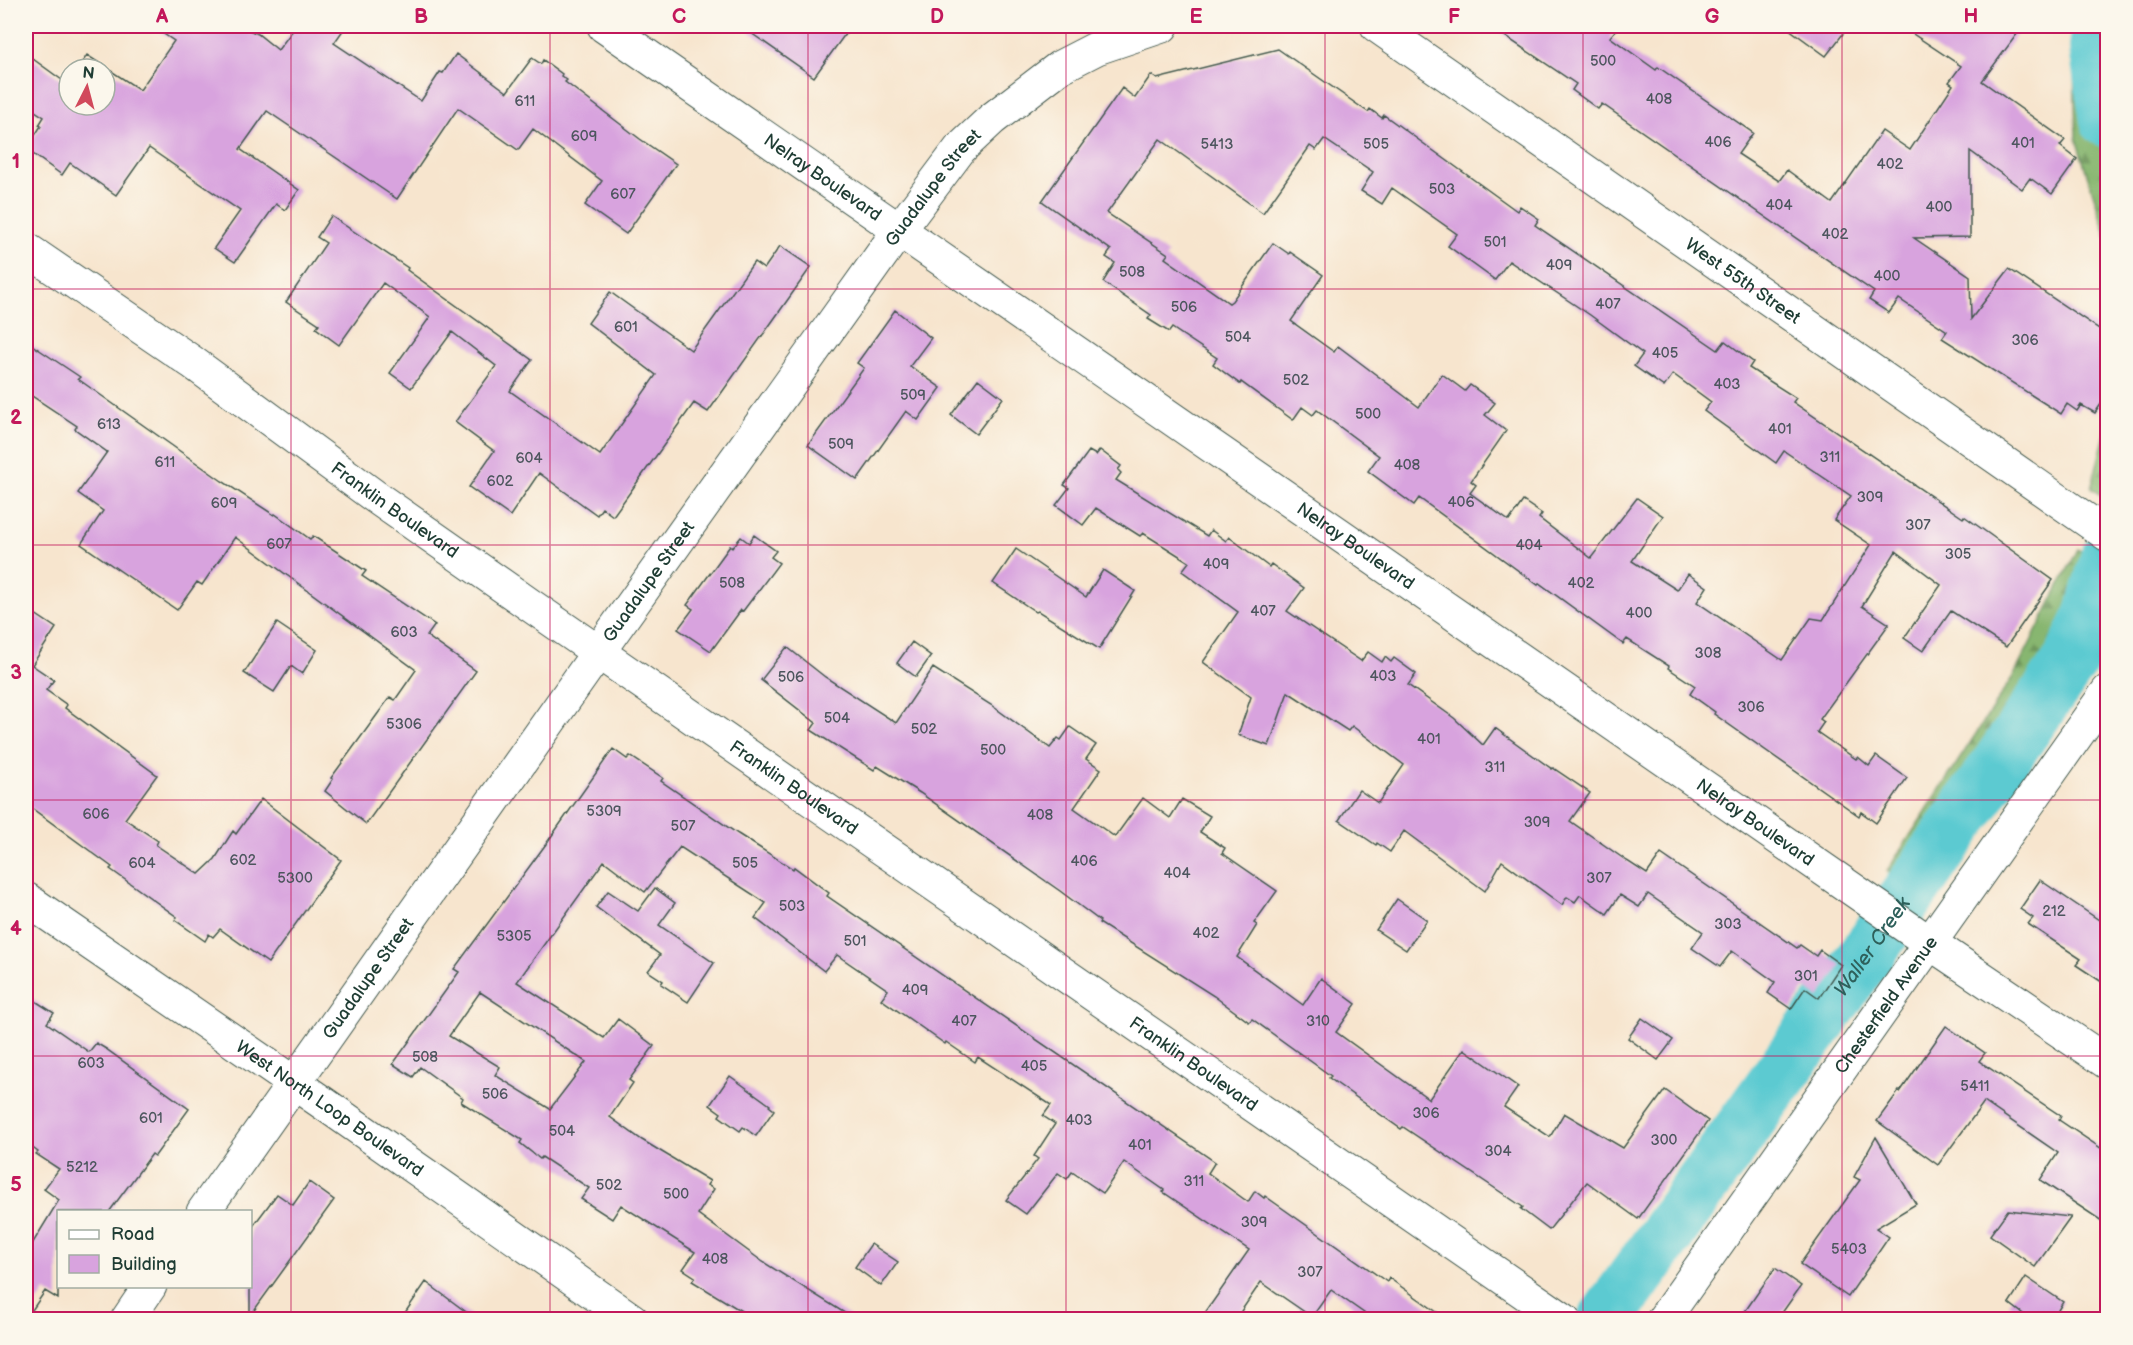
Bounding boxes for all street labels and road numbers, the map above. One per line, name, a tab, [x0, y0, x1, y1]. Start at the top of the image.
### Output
street label: Guadalupe Street	[881, 125, 986, 251]
street label: Nelray Boulevard	[760, 130, 885, 226]
street label: West 55th Street	[1681, 234, 1805, 329]
street label: Franklin Boulevard	[327, 458, 462, 563]
street label: Nelray Boulevard	[1293, 498, 1418, 594]
street label: Guadalupe Street	[599, 517, 699, 646]
street label: Franklin Boulevard	[725, 736, 862, 840]
street label: Nelray Boulevard	[1692, 775, 1818, 871]
street label: Guadalupe Street	[318, 914, 419, 1043]
street label: Chesterfield Avenue	[1831, 932, 1942, 1078]
street label: Franklin Boulevard	[1125, 1013, 1262, 1116]
street label: West North Loop Boulevard	[232, 1036, 427, 1181]

